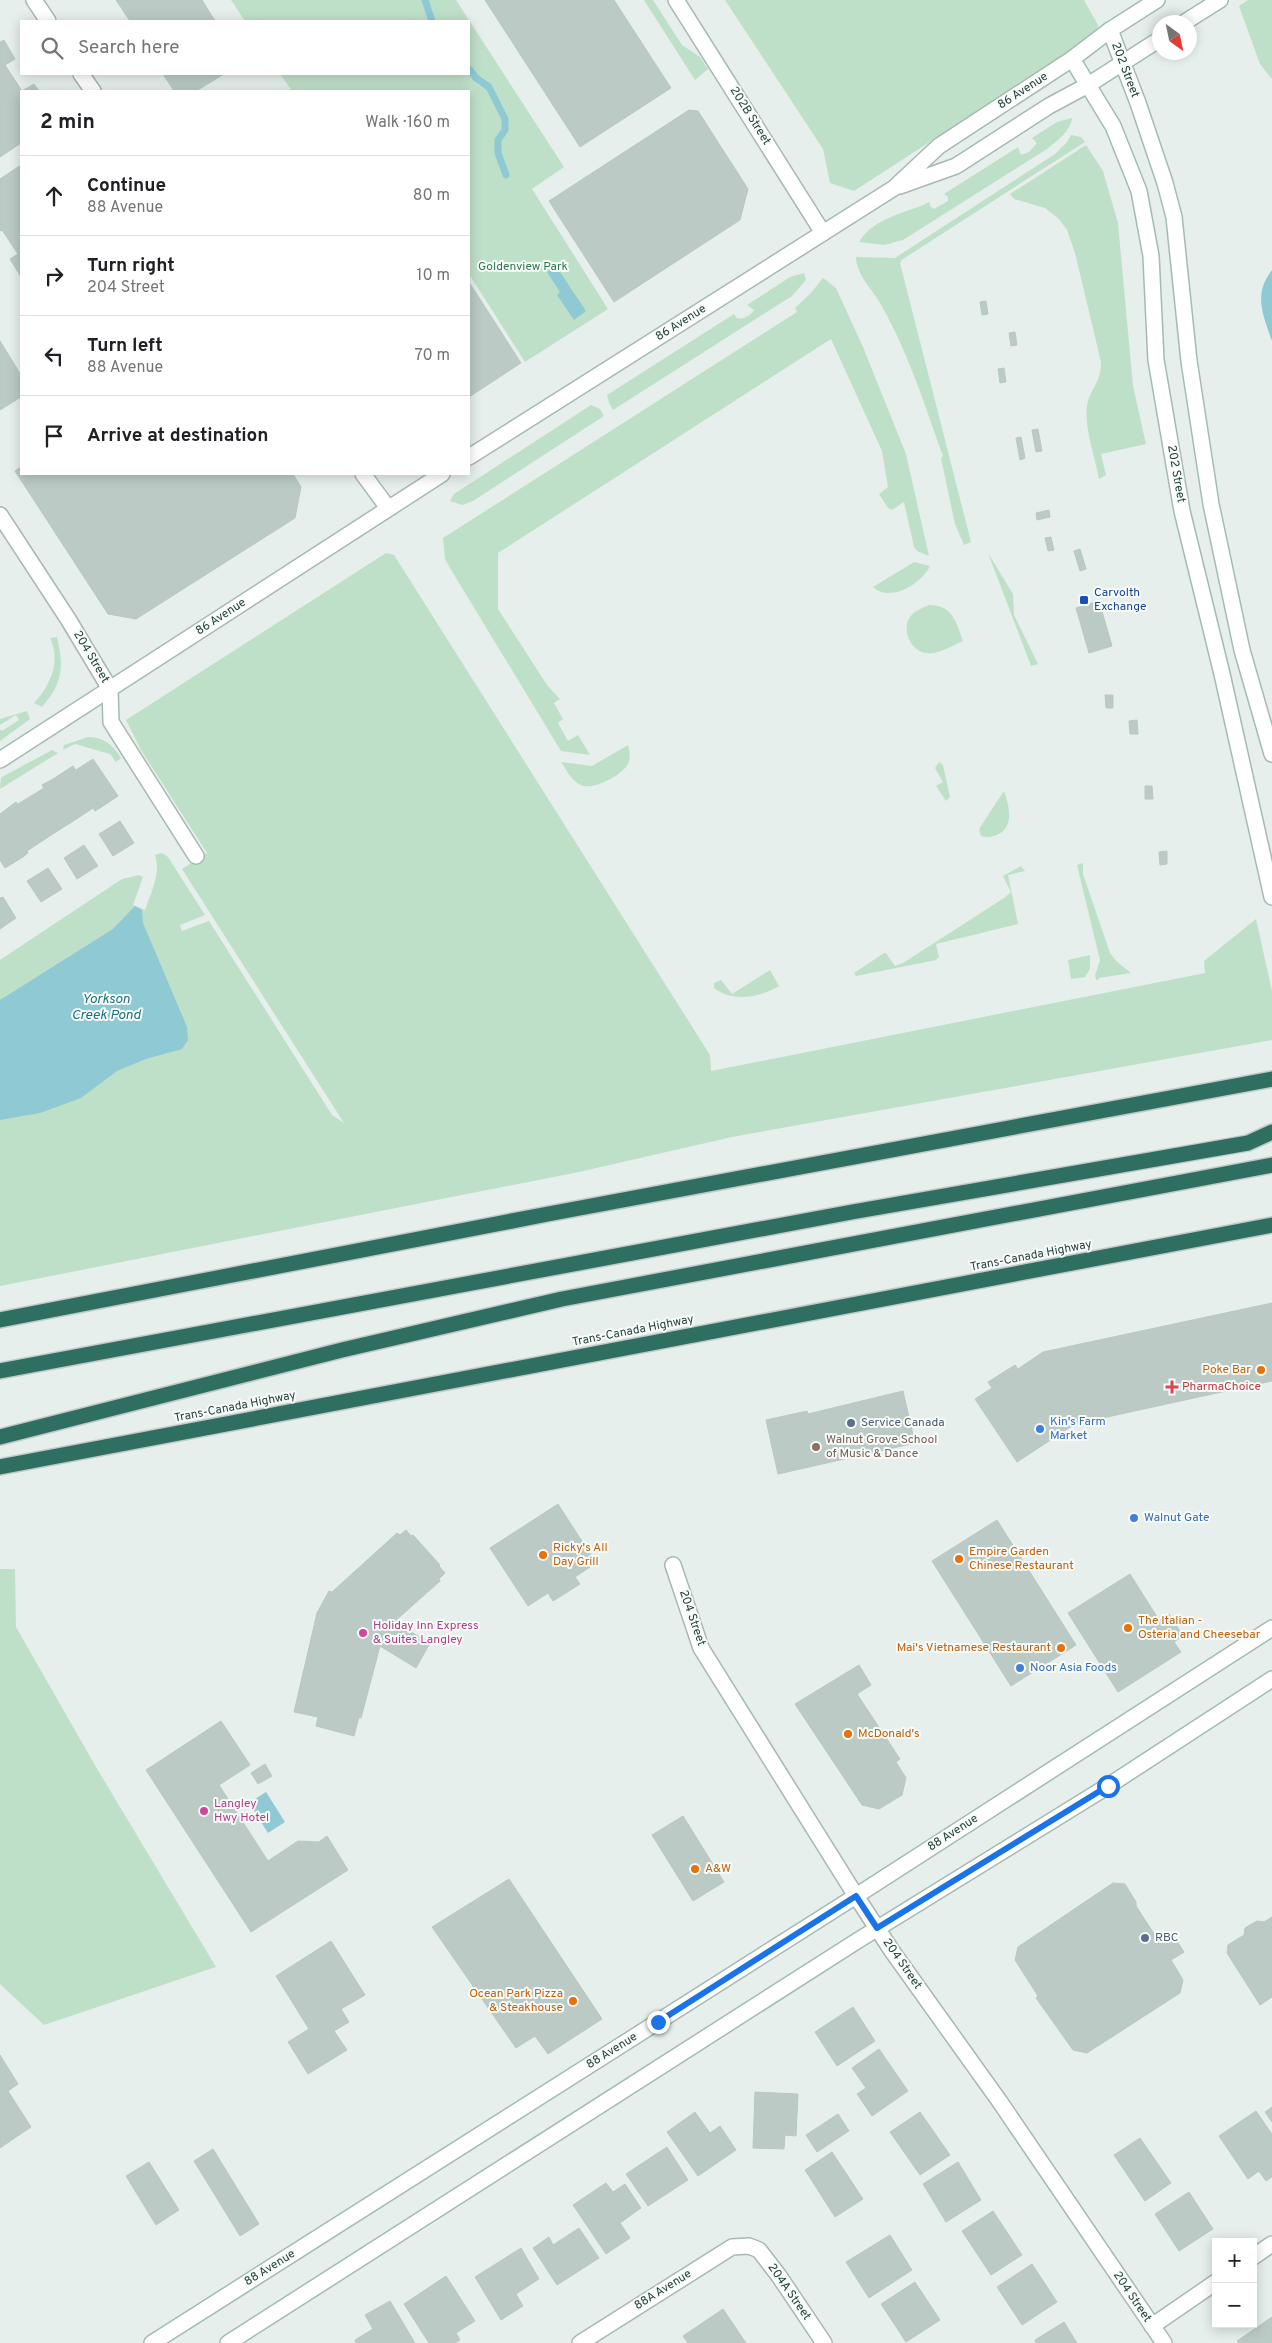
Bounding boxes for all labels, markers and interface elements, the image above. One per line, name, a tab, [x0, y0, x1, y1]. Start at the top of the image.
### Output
north arrow	[1152, 15, 1197, 60]
search box	[20, 20, 470, 75]
icon: search	[38, 34, 66, 62]
text: Search here	[78, 36, 180, 60]
street label: 202 Street	[1107, 40, 1143, 100]
street label: 86 Avenue	[995, 69, 1051, 113]
street label: 202B Street	[726, 84, 774, 148]
text: 2 min	[40, 109, 95, 136]
text: Walk · 160 m	[365, 113, 450, 133]
text: Continue	[87, 174, 166, 198]
icon: ahead	[40, 182, 68, 210]
text: 80 m	[413, 186, 450, 206]
text: 88 Avenue	[87, 198, 163, 218]
text: Turn right	[87, 254, 175, 278]
park label: Goldenview Park	[478, 259, 568, 275]
icon: right	[40, 262, 68, 290]
text: 10 m	[416, 266, 450, 286]
text: 204 Street	[87, 278, 165, 298]
street label: 86 Avenue	[653, 301, 709, 345]
text: Turn left	[87, 334, 163, 358]
icon: left	[40, 342, 68, 370]
text: 70 m	[415, 346, 450, 366]
text: 88 Avenue	[87, 358, 163, 378]
icon: arrive	[40, 422, 68, 450]
text: Arrive at destination	[87, 424, 268, 448]
street label: 202 Street	[1163, 444, 1189, 504]
place label: Carvolth Exchange	[1094, 585, 1146, 615]
marker: Carvolth Exchange	[1078, 594, 1090, 606]
street label: 86 Avenue	[193, 595, 249, 639]
street label: 204 Street	[69, 628, 113, 686]
water label: Yorkson Creek Pond	[72, 991, 142, 1024]
street label: Trans-Canada Highway	[969, 1236, 1093, 1276]
street label: Trans-Canada Highway	[571, 1311, 695, 1351]
place label: Poke Bar	[1202, 1362, 1251, 1378]
marker: Poke Bar	[1255, 1364, 1267, 1376]
place label: PharmaChoice	[1182, 1379, 1261, 1395]
marker: PharmaChoice	[1166, 1381, 1178, 1393]
street label: Trans-Canada Highway	[173, 1387, 297, 1427]
place label: Kin's Farm Market	[1050, 1414, 1106, 1444]
place label: Service Canada	[861, 1415, 945, 1431]
marker: Service Canada	[845, 1417, 857, 1429]
marker: Kin's Farm Market	[1034, 1423, 1046, 1435]
place label: Walnut Grove School of Music & Dance	[826, 1432, 937, 1462]
marker: Walnut Grove School of Music & Dance	[810, 1441, 822, 1453]
place label: Walnut Gate	[1144, 1510, 1209, 1526]
marker: Walnut Gate	[1128, 1512, 1140, 1524]
place label: Ricky's All Day Grill	[553, 1540, 608, 1570]
place label: Empire Garden Chinese Restaurant	[969, 1544, 1074, 1574]
marker: Ricky's All Day Grill	[537, 1549, 549, 1561]
marker: Empire Garden Chinese Restaurant	[953, 1553, 965, 1565]
street label: 204 Street	[675, 1588, 709, 1648]
place label: The Italian - Osteria and Cheesebar	[1138, 1613, 1261, 1643]
place label: Holiday Inn Express & Suites Langley	[373, 1618, 479, 1648]
marker: The Italian - Osteria and Cheesebar	[1122, 1622, 1134, 1634]
marker: Holiday Inn Express & Suites Langley	[357, 1627, 369, 1639]
place label: Mai's Vietnamese Restaurant	[897, 1640, 1051, 1656]
marker: Mai's Vietnamese Restaurant	[1055, 1642, 1067, 1654]
place label: Noor Asia Foods	[1030, 1660, 1117, 1676]
marker: Noor Asia Foods	[1014, 1662, 1026, 1674]
place label: McDonald's	[858, 1726, 920, 1742]
marker: McDonald's	[842, 1728, 854, 1740]
route start	[1097, 1775, 1120, 1798]
place label: Langley Hwy Hotel	[214, 1796, 269, 1826]
marker: Langley Hwy Hotel	[198, 1805, 210, 1817]
street label: 88 Avenue	[925, 1811, 981, 1855]
place label: A&W	[705, 1861, 731, 1877]
marker: A&W	[689, 1863, 701, 1875]
place label: RBC	[1155, 1930, 1179, 1946]
marker: RBC	[1139, 1932, 1151, 1944]
street label: 204 Street	[879, 1936, 925, 1992]
place label: Ocean Park Pizza & Steakhouse	[469, 1986, 563, 2016]
marker: Ocean Park Pizza & Steakhouse	[567, 1995, 579, 2007]
route end	[647, 2011, 670, 2034]
street label: 88 Avenue	[584, 2029, 640, 2073]
map controls	[1212, 2238, 1257, 2328]
button: +	[1212, 2238, 1257, 2283]
street label: 88 Avenue	[242, 2246, 298, 2290]
street label: 204A Street	[764, 2260, 814, 2324]
street label: 88A Avenue	[631, 2266, 695, 2314]
street label: 204 Street	[1109, 2268, 1155, 2326]
button: −	[1212, 2283, 1257, 2328]

